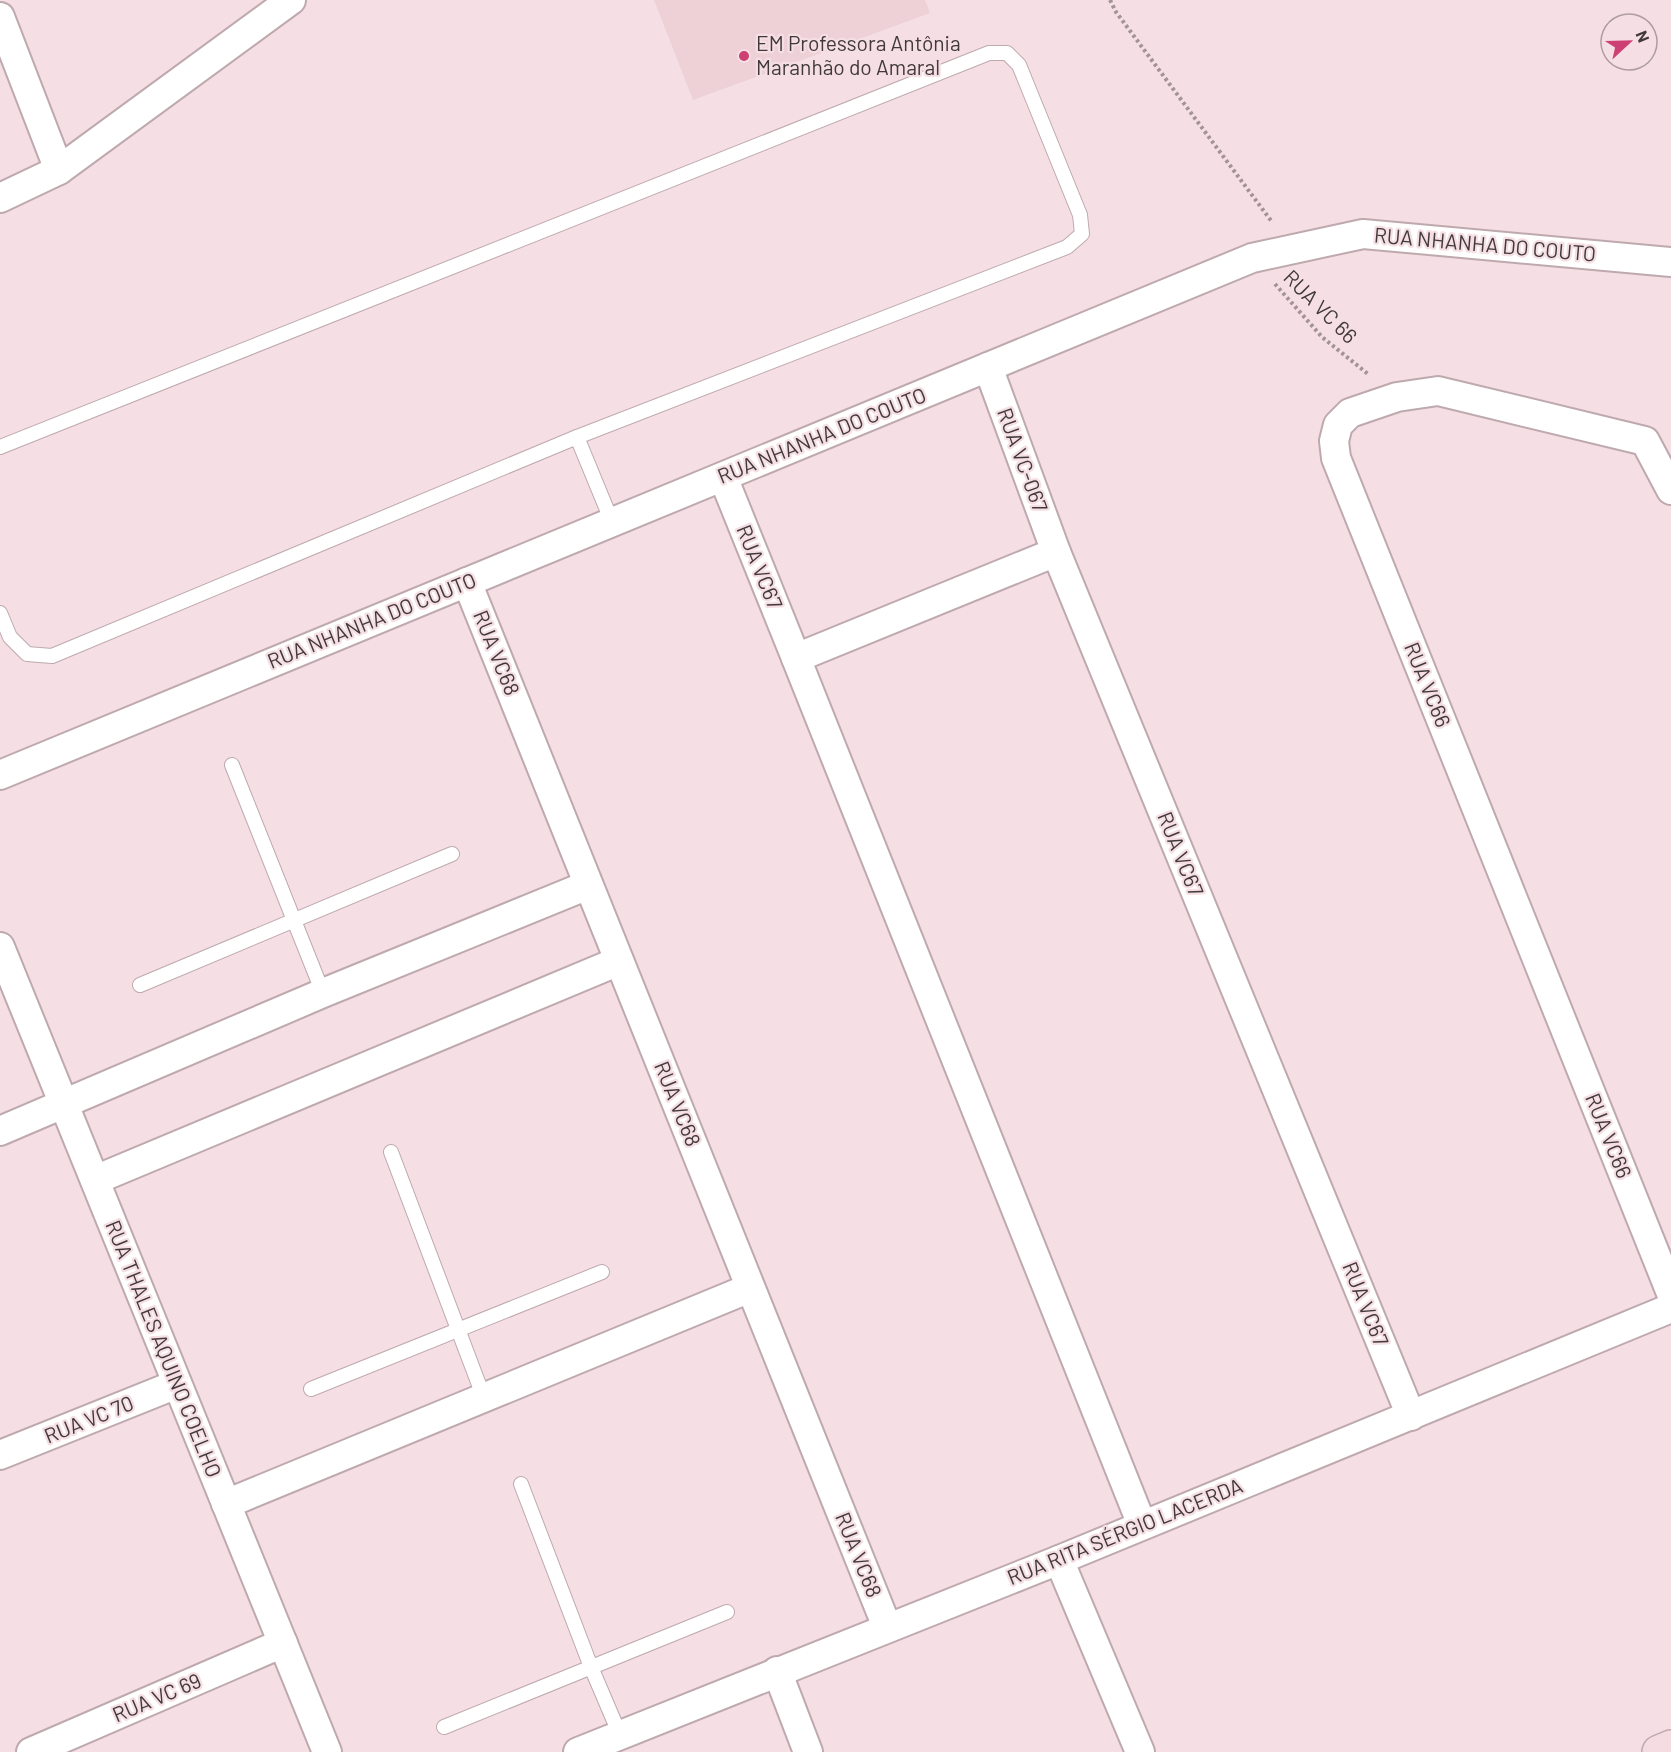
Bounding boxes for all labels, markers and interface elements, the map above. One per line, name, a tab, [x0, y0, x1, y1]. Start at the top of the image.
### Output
north arrow	[1599, 12, 1659, 72]
text: N	[1633, 28, 1654, 45]
place label: EM Professora Antônia Maranhão do Amaral	[756, 30, 961, 79]
marker: EM Professora Antônia Maranhão do Amaral	[737, 49, 751, 63]
street label: RUA NHANHA DO COUTO	[1373, 221, 1597, 266]
street label: RUA VC 66	[1279, 264, 1363, 348]
street label: RUA NHANHA DO COUTO	[714, 381, 929, 488]
street label: RUA VC-067	[993, 404, 1054, 515]
street label: RUA VC67	[732, 521, 789, 612]
street label: RUA NHANHA DO COUTO	[264, 566, 479, 673]
street label: RUA VC68	[469, 606, 526, 699]
street label: RUA VC66	[1400, 638, 1457, 731]
street label: RUA VC67	[1153, 808, 1210, 899]
street label: RUA VC68	[650, 1057, 707, 1150]
street label: RUA VC66	[1581, 1089, 1638, 1182]
street label: RUA THALES AQUINO COELHO	[101, 1216, 228, 1481]
street label: RUA VC67	[1338, 1258, 1395, 1349]
street label: RUA VC 70	[40, 1389, 137, 1448]
street label: RUA RITA SÉRGIO LACERDA	[1003, 1472, 1246, 1589]
street label: RUA VC68	[831, 1508, 888, 1601]
street label: RUA VC 69	[108, 1667, 204, 1726]

